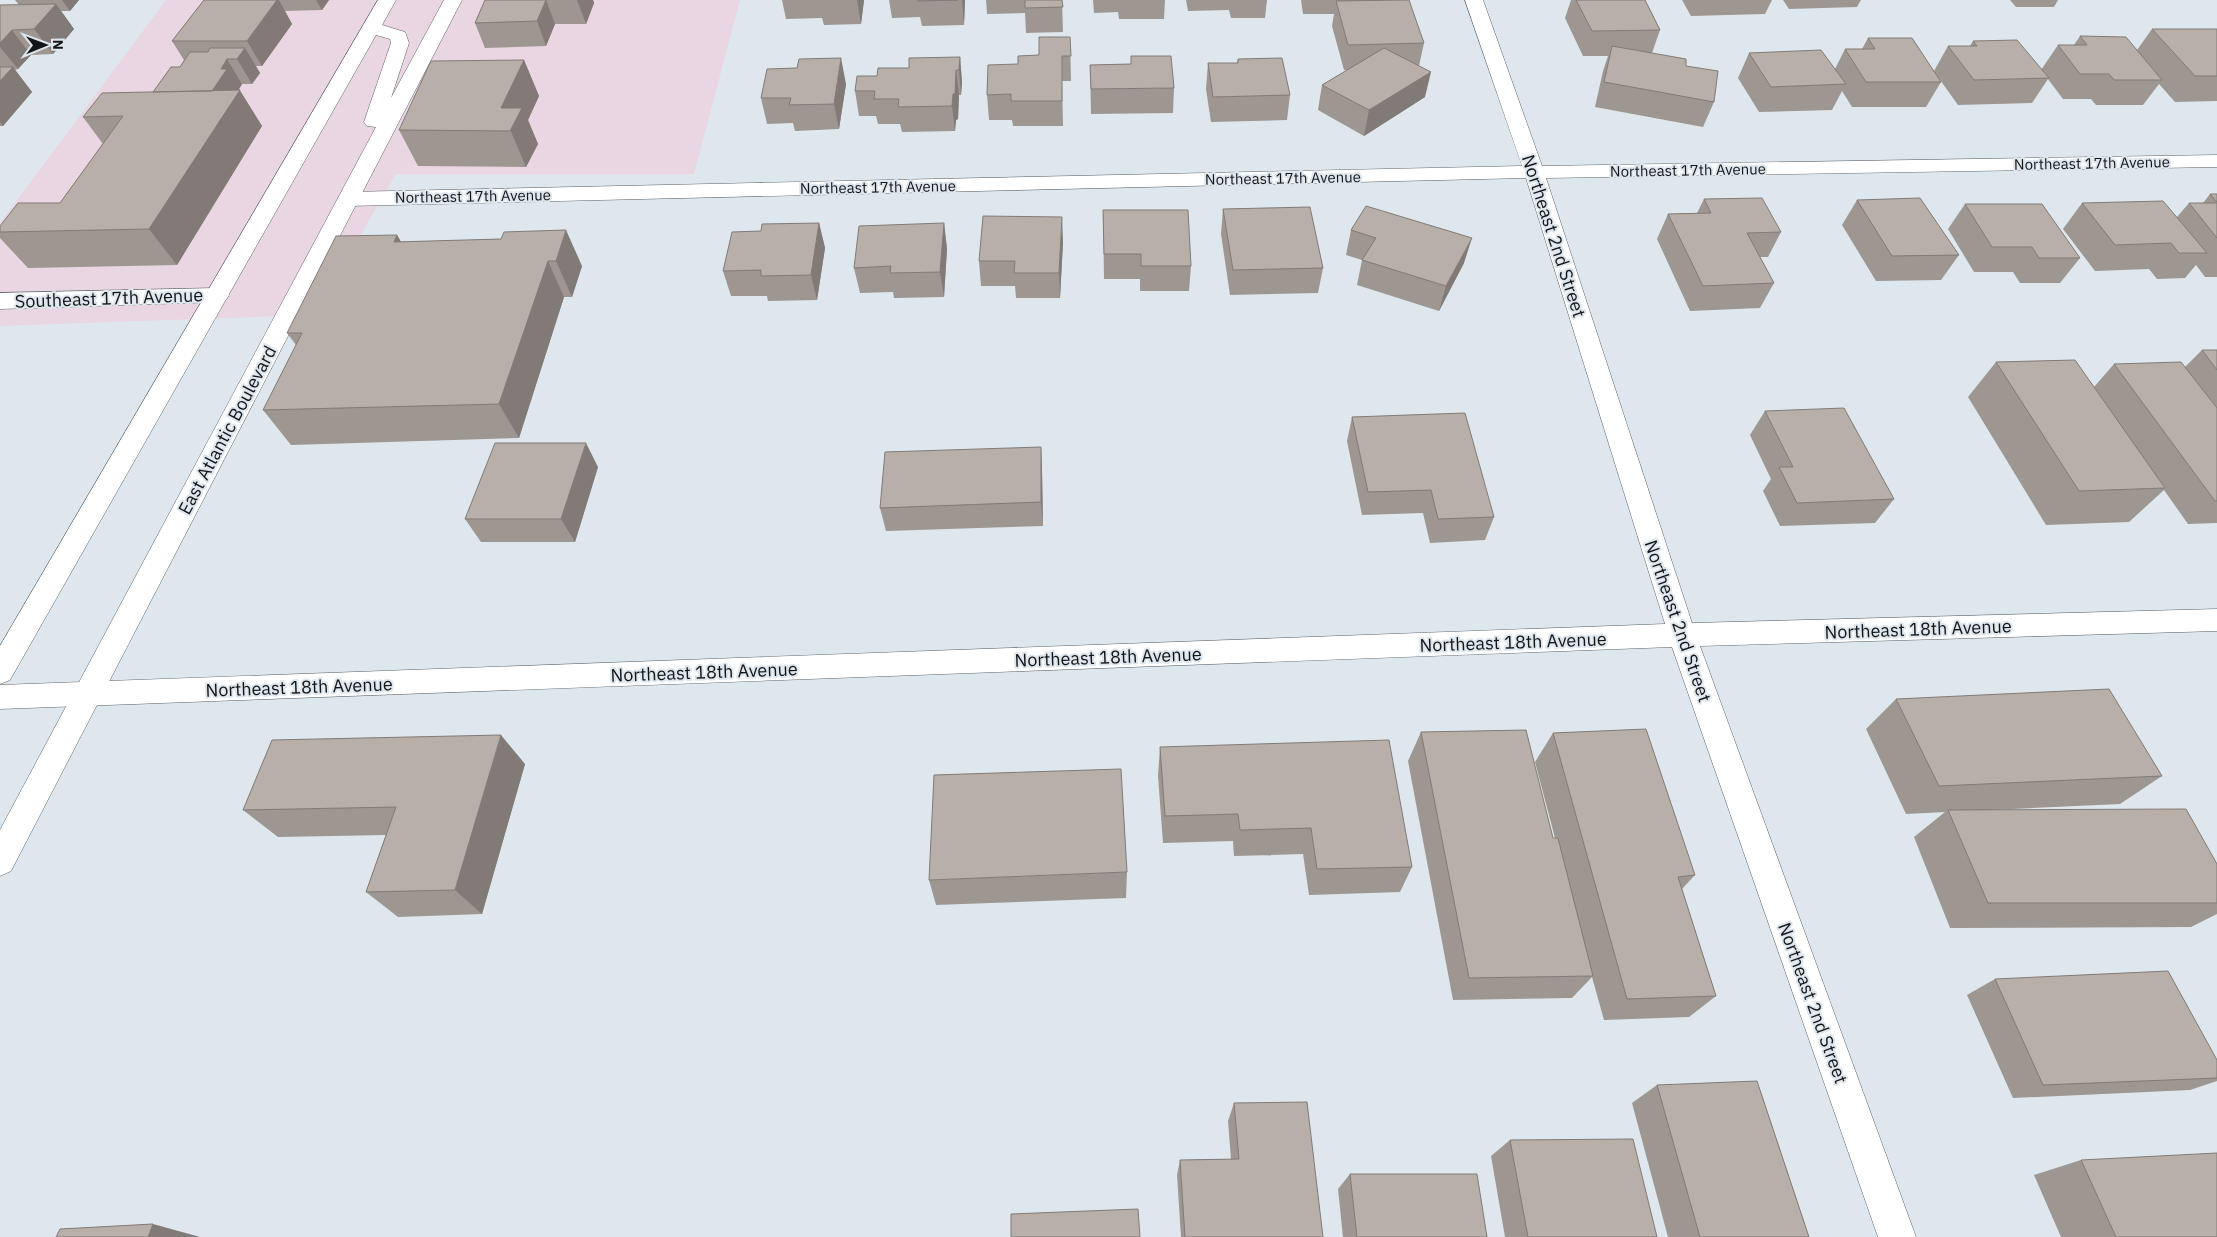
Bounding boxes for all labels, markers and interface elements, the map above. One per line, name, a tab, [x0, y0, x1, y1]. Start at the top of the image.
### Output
north arrow	[20, 20, 70, 70]
text: N	[49, 40, 67, 50]
street label: Northeast 2nd Street	[1517, 152, 1591, 320]
street label: Northeast 17th Avenue	[2014, 152, 2170, 174]
street label: Northeast 17th Avenue	[1610, 159, 1766, 181]
street label: Northeast 17th Avenue	[1205, 167, 1361, 189]
street label: Northeast 17th Avenue	[800, 176, 956, 198]
street label: Northeast 17th Avenue	[395, 185, 551, 207]
street label: Southeast 17th Avenue	[14, 283, 204, 313]
street label: East Atlantic Boulevard	[173, 342, 281, 518]
street label: Northeast 2nd Street	[1639, 537, 1717, 705]
street label: Northeast 18th Avenue	[1824, 614, 2012, 644]
street label: Northeast 18th Avenue	[1419, 627, 1607, 657]
street label: Northeast 18th Avenue	[1014, 642, 1202, 672]
street label: Northeast 18th Avenue	[610, 657, 798, 687]
street label: Northeast 18th Avenue	[205, 672, 393, 702]
street label: Northeast 2nd Street	[1773, 919, 1853, 1087]

